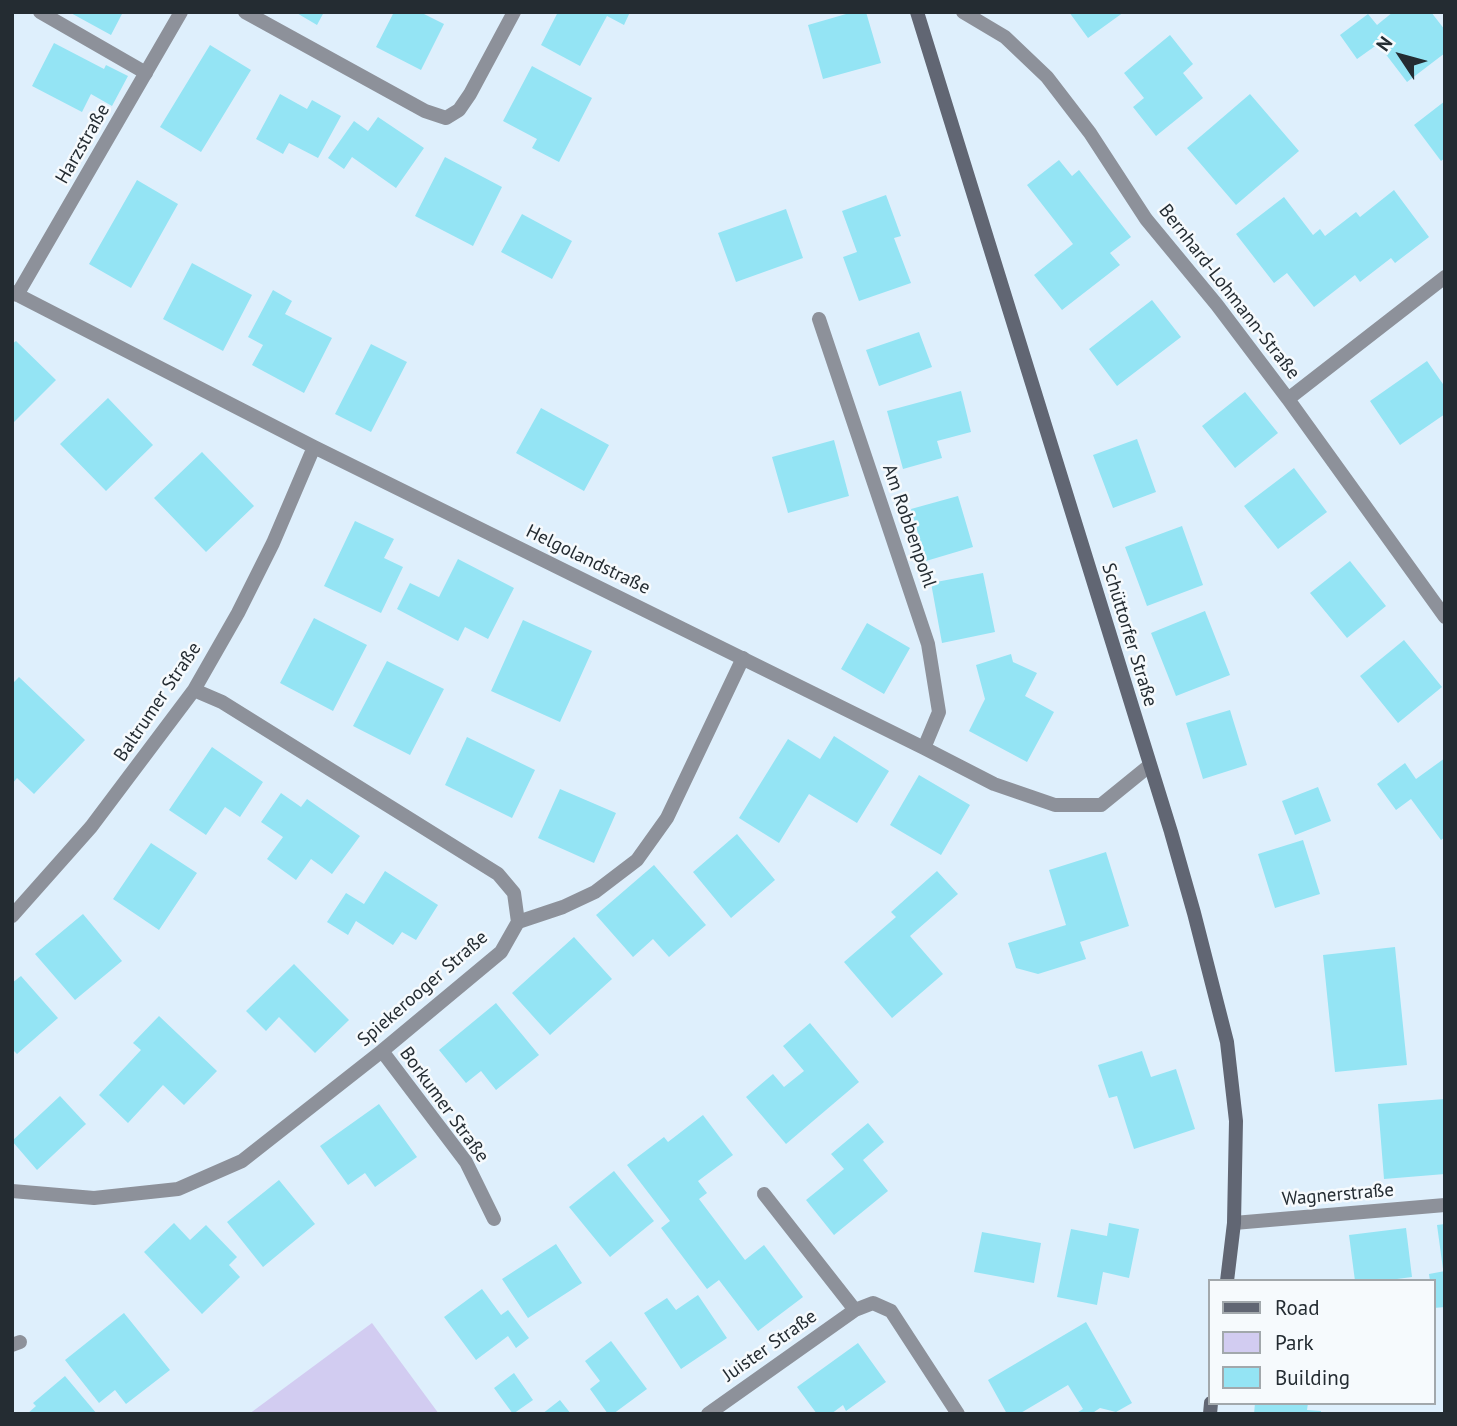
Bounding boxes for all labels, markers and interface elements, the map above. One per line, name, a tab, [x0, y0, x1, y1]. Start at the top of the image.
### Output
north arrow	[1366, 21, 1436, 91]
text: N	[1371, 32, 1397, 56]
street label: Harzstraße	[51, 100, 115, 188]
street label: Bernhard-Lohmann-Straße	[1154, 200, 1304, 384]
street label: Am Robbenpohl	[877, 461, 941, 591]
street label: Helgolandstraße	[522, 520, 654, 600]
street label: Schüttorfer Straße	[1096, 560, 1162, 710]
street label: Baltrumer Straße	[110, 638, 206, 766]
street label: Spiekerooger Straße	[353, 926, 493, 1052]
street label: Borkumer Straße	[395, 1043, 493, 1167]
street label: Wagnerstraße	[1281, 1179, 1395, 1211]
legend	[1208, 1279, 1436, 1405]
text: Road	[1275, 1294, 1319, 1321]
street label: Juister Straße	[719, 1305, 821, 1387]
text: Park	[1275, 1329, 1314, 1356]
text: Building	[1275, 1364, 1350, 1391]

